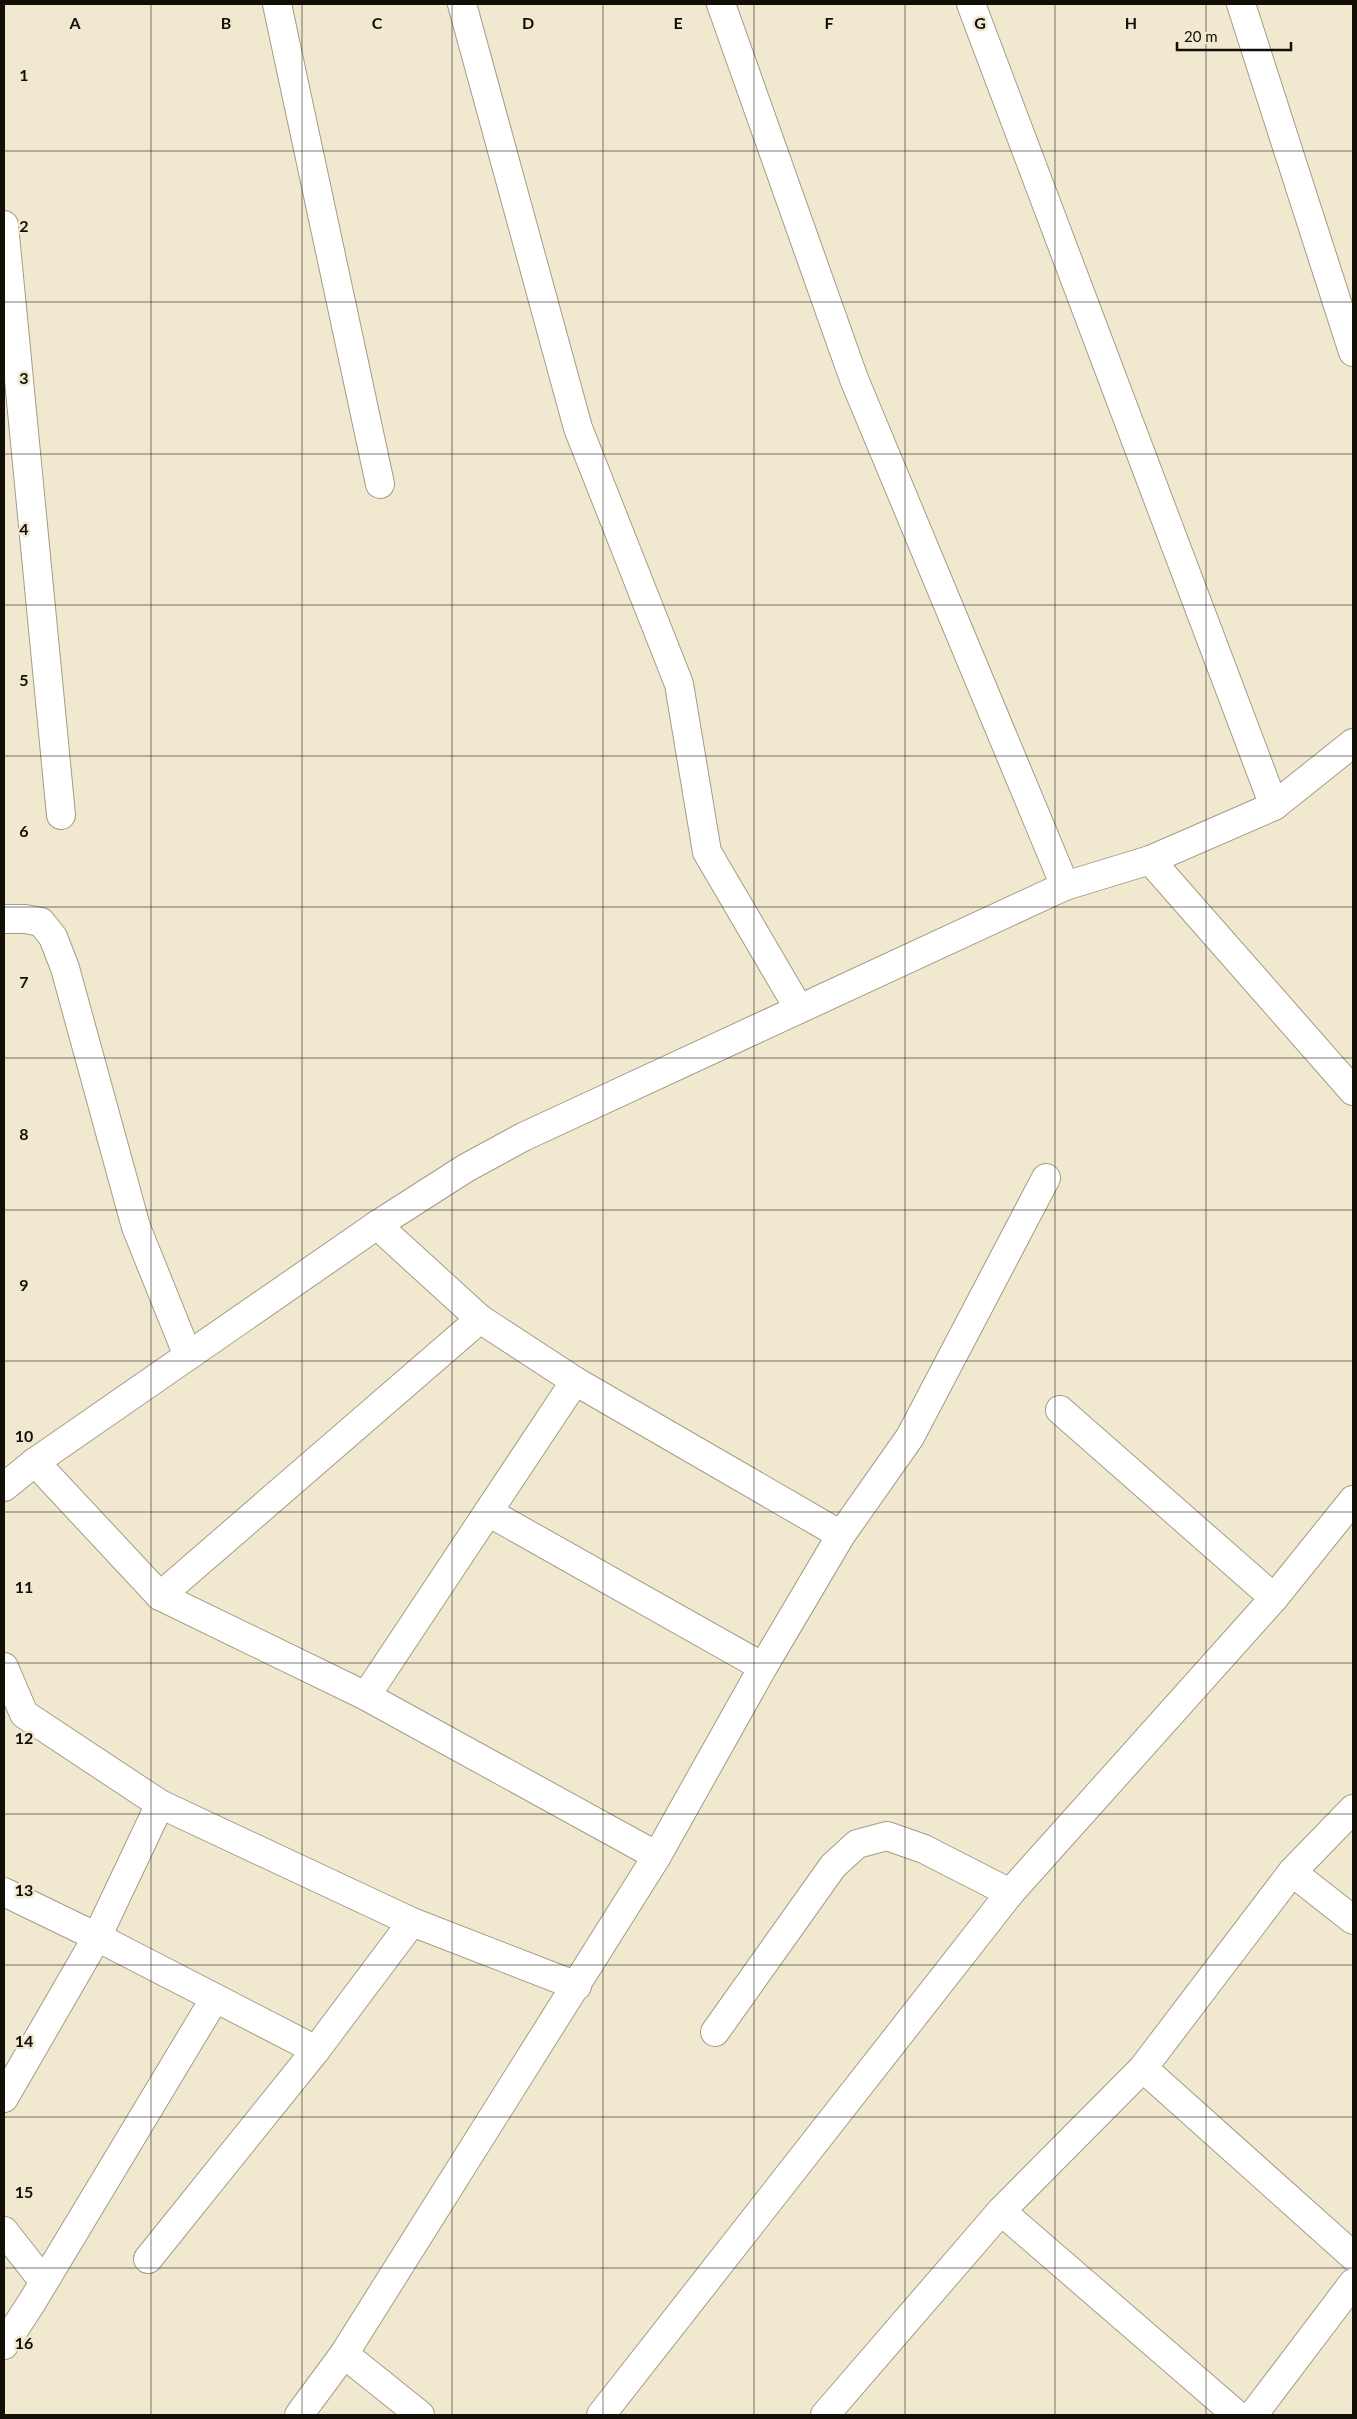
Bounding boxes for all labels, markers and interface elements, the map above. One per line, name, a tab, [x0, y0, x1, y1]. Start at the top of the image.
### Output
text: A	[68, 13, 81, 32]
text: B	[221, 13, 231, 32]
text: C	[372, 13, 383, 32]
text: D	[522, 13, 534, 32]
text: E	[673, 13, 683, 32]
text: F	[824, 13, 834, 32]
text: G	[974, 13, 986, 32]
text: H	[1125, 13, 1137, 32]
scale bar	[1177, 20, 1291, 52]
text: 20 m	[1184, 27, 1218, 45]
text: 1	[19, 65, 29, 84]
text: 2	[19, 216, 29, 235]
text: 3	[19, 368, 29, 387]
text: 4	[19, 519, 29, 538]
text: 5	[19, 670, 29, 689]
text: 6	[19, 821, 29, 840]
text: 7	[19, 972, 29, 991]
text: 8	[19, 1124, 29, 1143]
text: 9	[19, 1275, 29, 1294]
text: 10	[15, 1426, 33, 1445]
text: 11	[15, 1577, 33, 1596]
text: 12	[15, 1728, 33, 1747]
text: 13	[15, 1880, 33, 1899]
text: 14	[15, 2031, 33, 2050]
text: 15	[15, 2182, 33, 2201]
text: 16	[15, 2333, 33, 2352]

